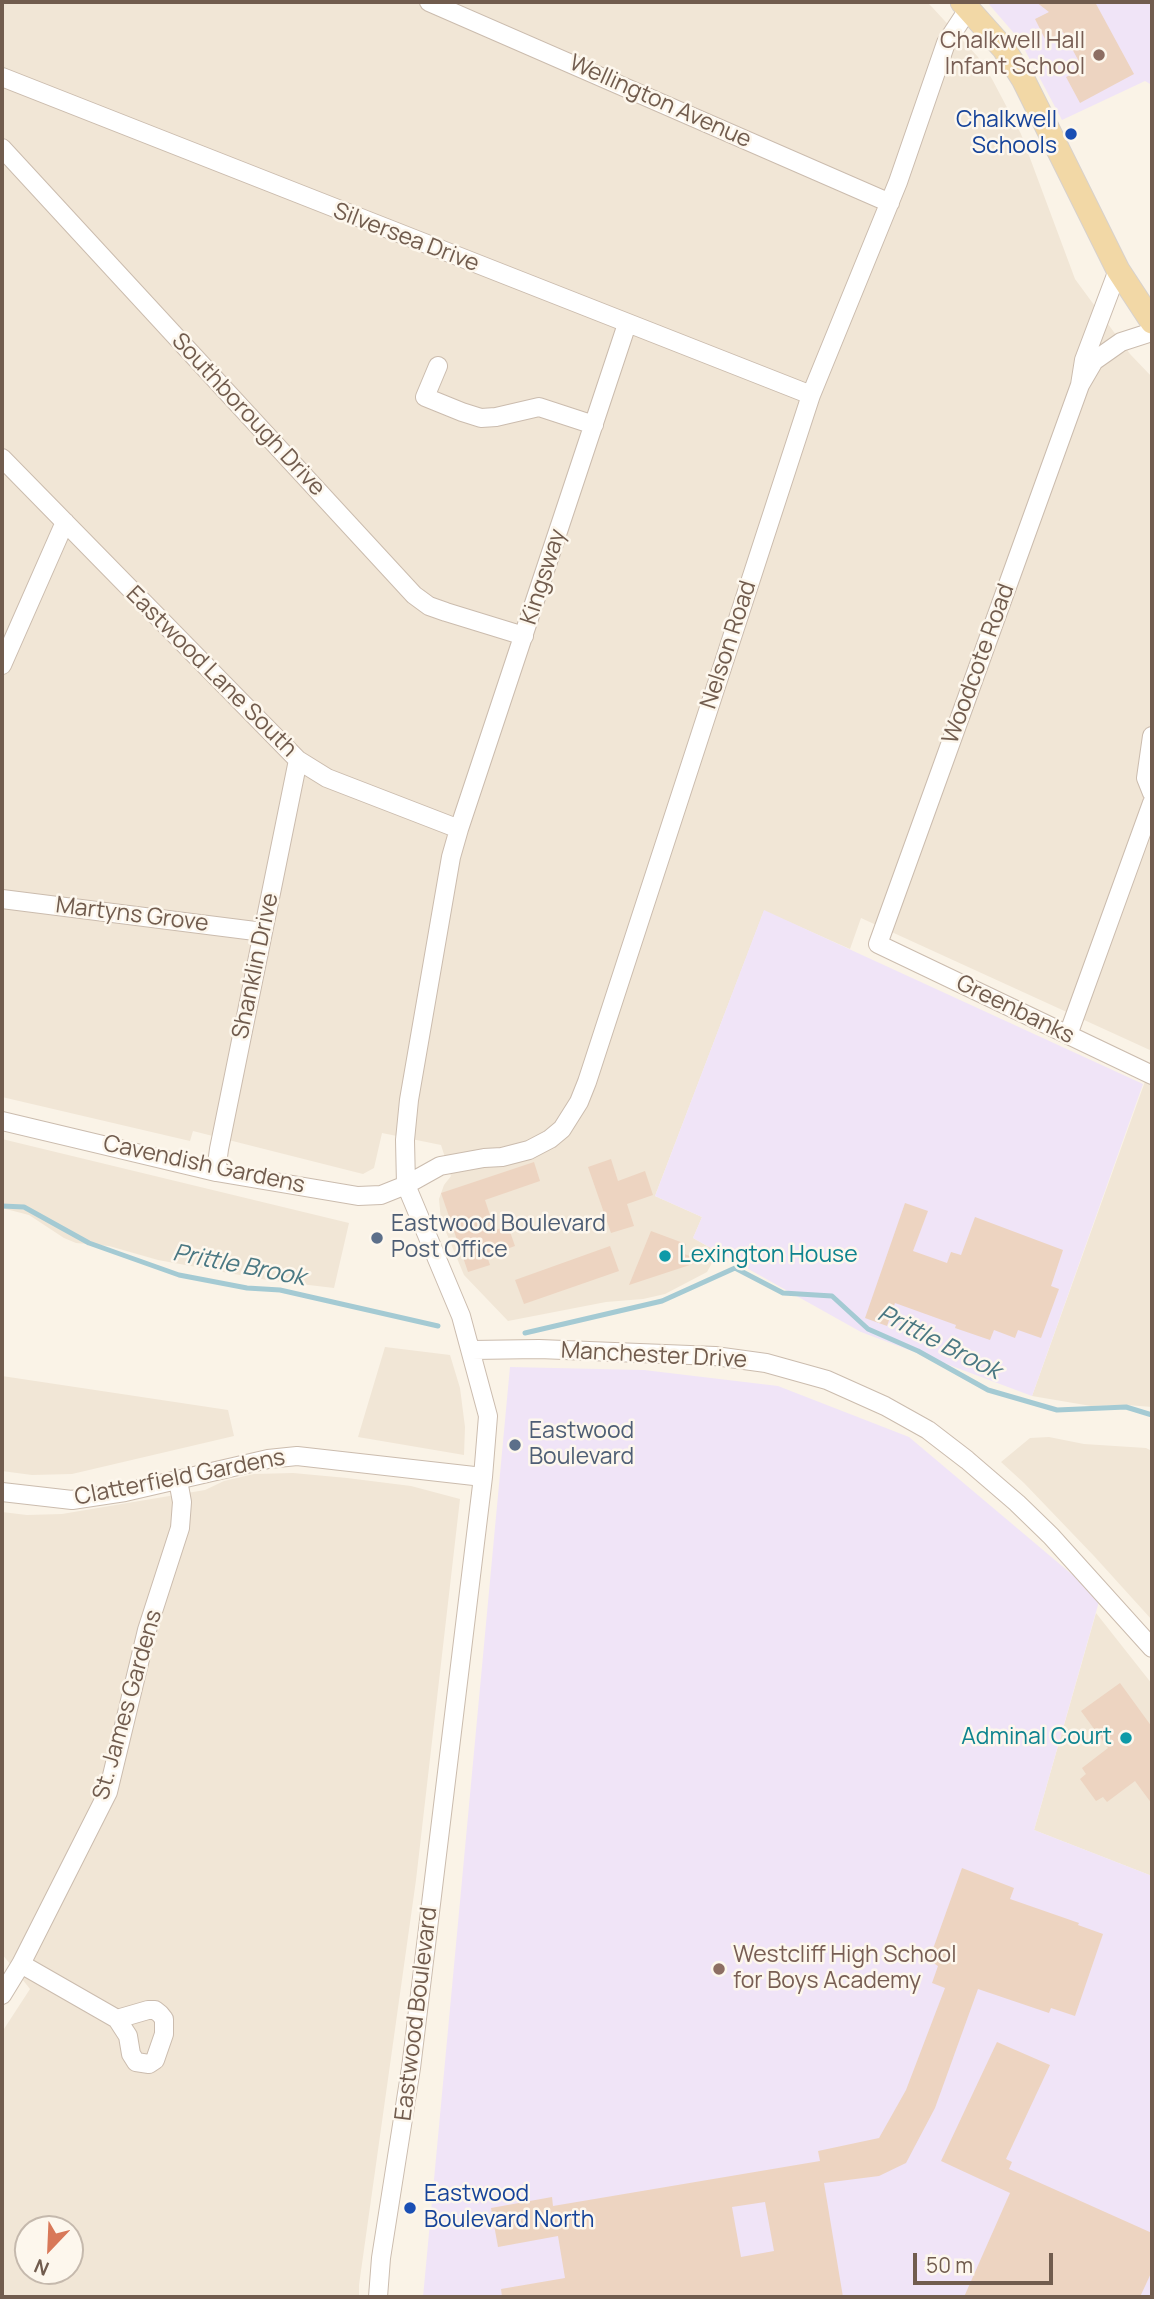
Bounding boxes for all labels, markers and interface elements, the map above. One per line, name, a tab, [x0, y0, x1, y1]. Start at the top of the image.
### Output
place label: Chalkwell Hall Infant School	[940, 28, 1085, 82]
marker: Chalkwell Hall Infant School	[1091, 47, 1107, 63]
street label: Wellington Avenue	[565, 49, 755, 155]
place label: Chalkwell Schools	[956, 107, 1057, 161]
marker: Chalkwell Schools	[1063, 126, 1079, 142]
street label: Silversea Drive	[329, 198, 483, 278]
street label: Southborough Drive	[165, 328, 331, 502]
street label: Kingsway	[516, 526, 572, 628]
street label: Nelson Road	[695, 577, 763, 713]
street label: Woodcote Road	[937, 580, 1021, 748]
street label: Eastwood Lane South	[120, 581, 302, 763]
street label: Shanklin Drive	[227, 891, 285, 1041]
street label: Martyns Grove	[54, 892, 210, 938]
street label: Greenbanks	[952, 970, 1078, 1050]
street label: Cavendish Gardens	[101, 1130, 307, 1200]
place label: Eastwood Boulevard Post Office	[391, 1211, 606, 1265]
marker: Eastwood Boulevard Post Office	[369, 1230, 385, 1246]
water label: Prittle Brook	[170, 1239, 308, 1293]
place label: Lexington House	[679, 1242, 858, 1270]
marker: Lexington House	[657, 1248, 673, 1264]
water label: Prittle Brook	[873, 1300, 1005, 1386]
street label: Manchester Drive	[560, 1337, 748, 1375]
place label: Eastwood Boulevard	[529, 1418, 634, 1472]
marker: Eastwood Boulevard	[507, 1437, 523, 1453]
street label: Clatterfield Gardens	[72, 1444, 288, 1512]
street label: St. James Gardens	[88, 1607, 168, 1803]
place label: Adminal Court	[961, 1724, 1112, 1752]
marker: Adminal Court	[1118, 1730, 1134, 1746]
street label: Eastwood Boulevard	[390, 1906, 444, 2122]
place label: Westcliff High School for Boys Academy	[733, 1942, 957, 1996]
marker: Westcliff High School for Boys Academy	[711, 1961, 727, 1977]
place label: Eastwood Boulevard North	[424, 2181, 594, 2235]
marker: Eastwood Boulevard North	[402, 2200, 418, 2216]
north arrow	[14, 2215, 84, 2285]
scale bar	[916, 2240, 1056, 2284]
text: 50 m	[926, 2251, 973, 2279]
text: N	[30, 2253, 53, 2282]

